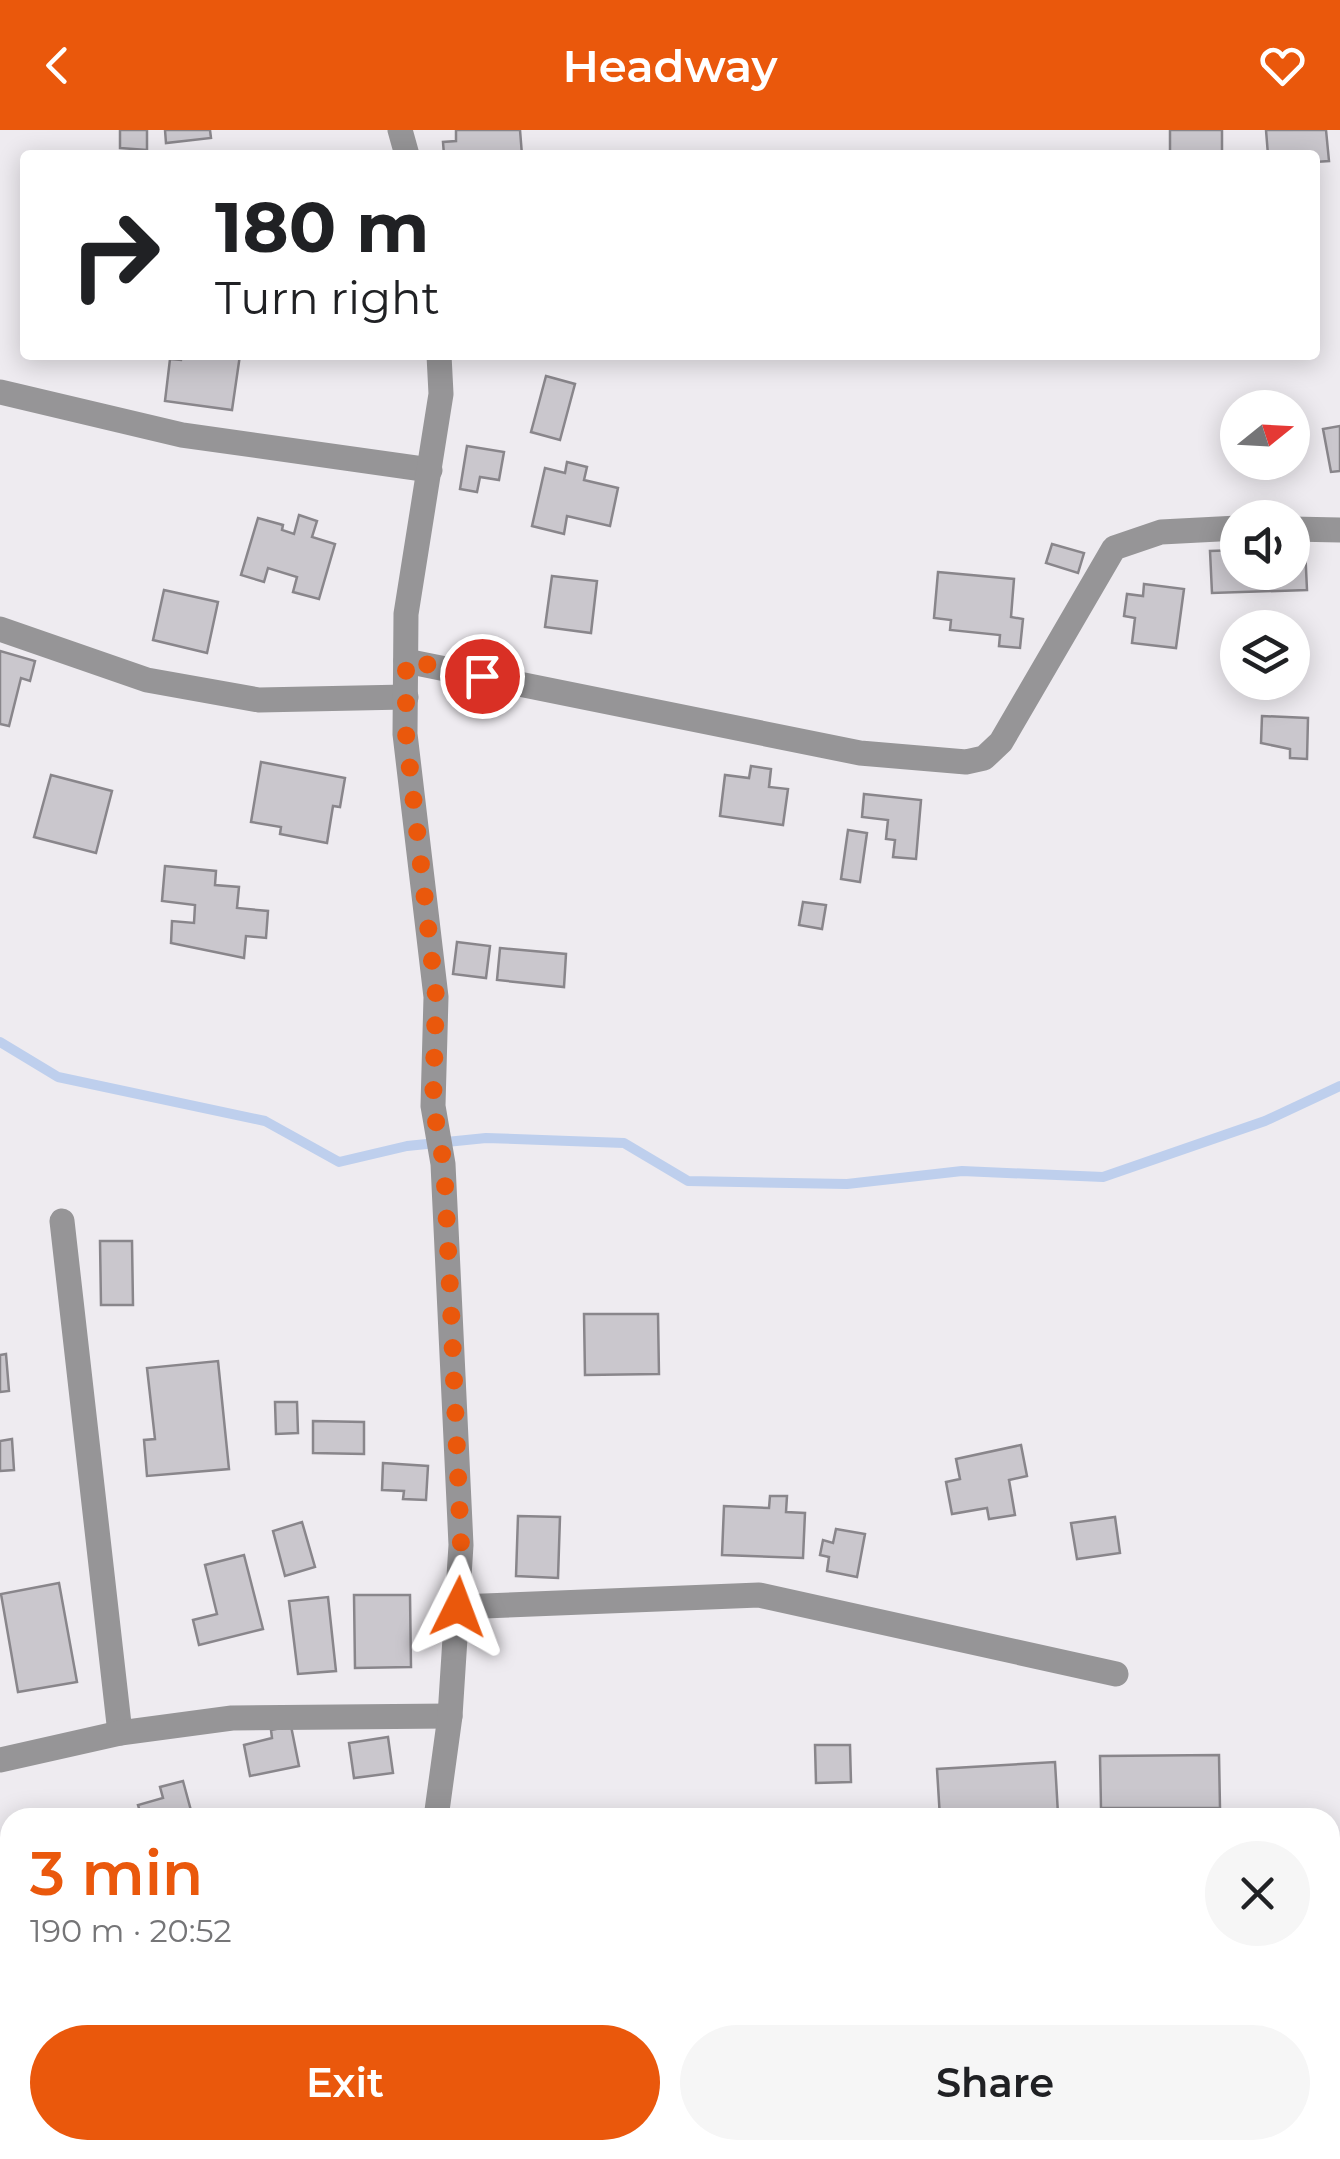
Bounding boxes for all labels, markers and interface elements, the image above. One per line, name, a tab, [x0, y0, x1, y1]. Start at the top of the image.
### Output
icon: back	[30, 38, 85, 93]
text: Headway	[562, 38, 778, 93]
icon: heart	[1255, 38, 1310, 93]
text: 180 m	[215, 184, 429, 270]
icon: right	[50, 190, 180, 320]
text: Turn right	[215, 270, 440, 325]
north arrow	[1220, 390, 1310, 480]
map controls	[1220, 390, 1310, 700]
button: sound	[1220, 500, 1310, 590]
button: layers	[1220, 610, 1310, 700]
pin	[440, 634, 525, 719]
icon: arrive	[455, 649, 510, 704]
position arrow	[406, 1555, 510, 1659]
text: 3 min	[30, 1837, 203, 1910]
button: close	[1205, 1841, 1310, 1946]
text: 190 m · 20:52	[30, 1911, 232, 1950]
button: Exit	[30, 2025, 660, 2140]
button: Share	[680, 2025, 1310, 2140]

